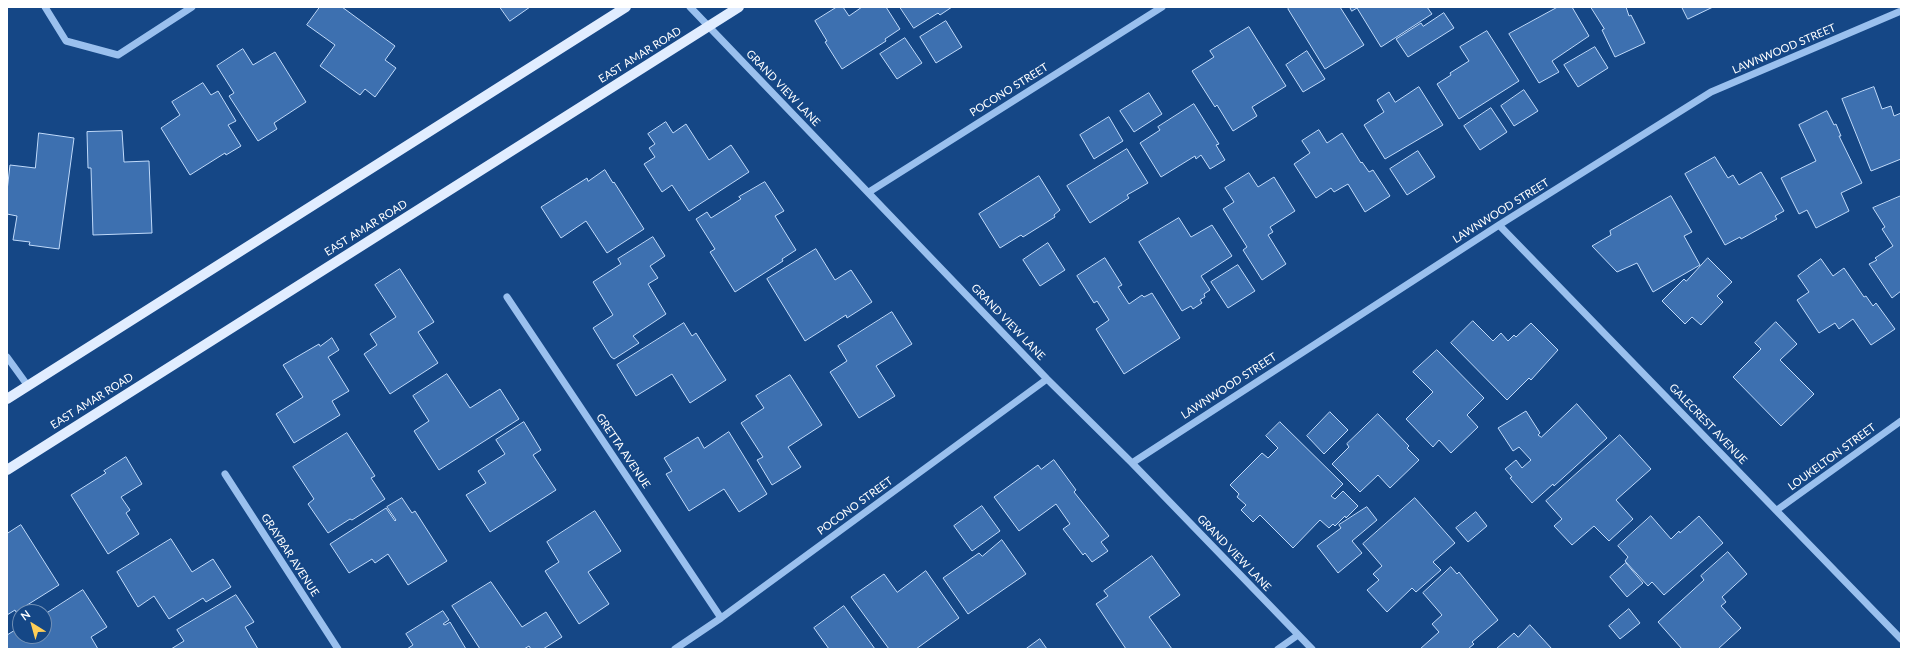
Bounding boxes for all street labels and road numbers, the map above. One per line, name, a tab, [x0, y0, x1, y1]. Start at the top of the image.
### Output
street label: LAWNWOOD STREET	[1730, 21, 1838, 77]
street label: EAST AMAR ROAD	[596, 24, 684, 86]
street label: GRAND VIEW LANE	[743, 47, 823, 129]
street label: POCONO STREET	[967, 61, 1051, 119]
street label: LAWNWOOD STREET	[1450, 176, 1552, 246]
street label: EAST AMAR ROAD	[322, 197, 410, 259]
street label: GRAND VIEW LANE	[968, 281, 1048, 363]
street label: LAWNWOOD STREET	[1179, 350, 1279, 422]
street label: EAST AMAR ROAD	[48, 370, 136, 432]
street label: GALECREST AVENUE	[1666, 381, 1750, 467]
street label: GRETTA AVENUE	[593, 411, 653, 491]
street label: LOUKELTON STREET	[1786, 421, 1878, 493]
street label: POCONO STREET	[815, 474, 895, 538]
street label: GRAYBAR AVENUE	[258, 511, 322, 599]
street label: GRAND VIEW LANE	[1194, 512, 1274, 594]

